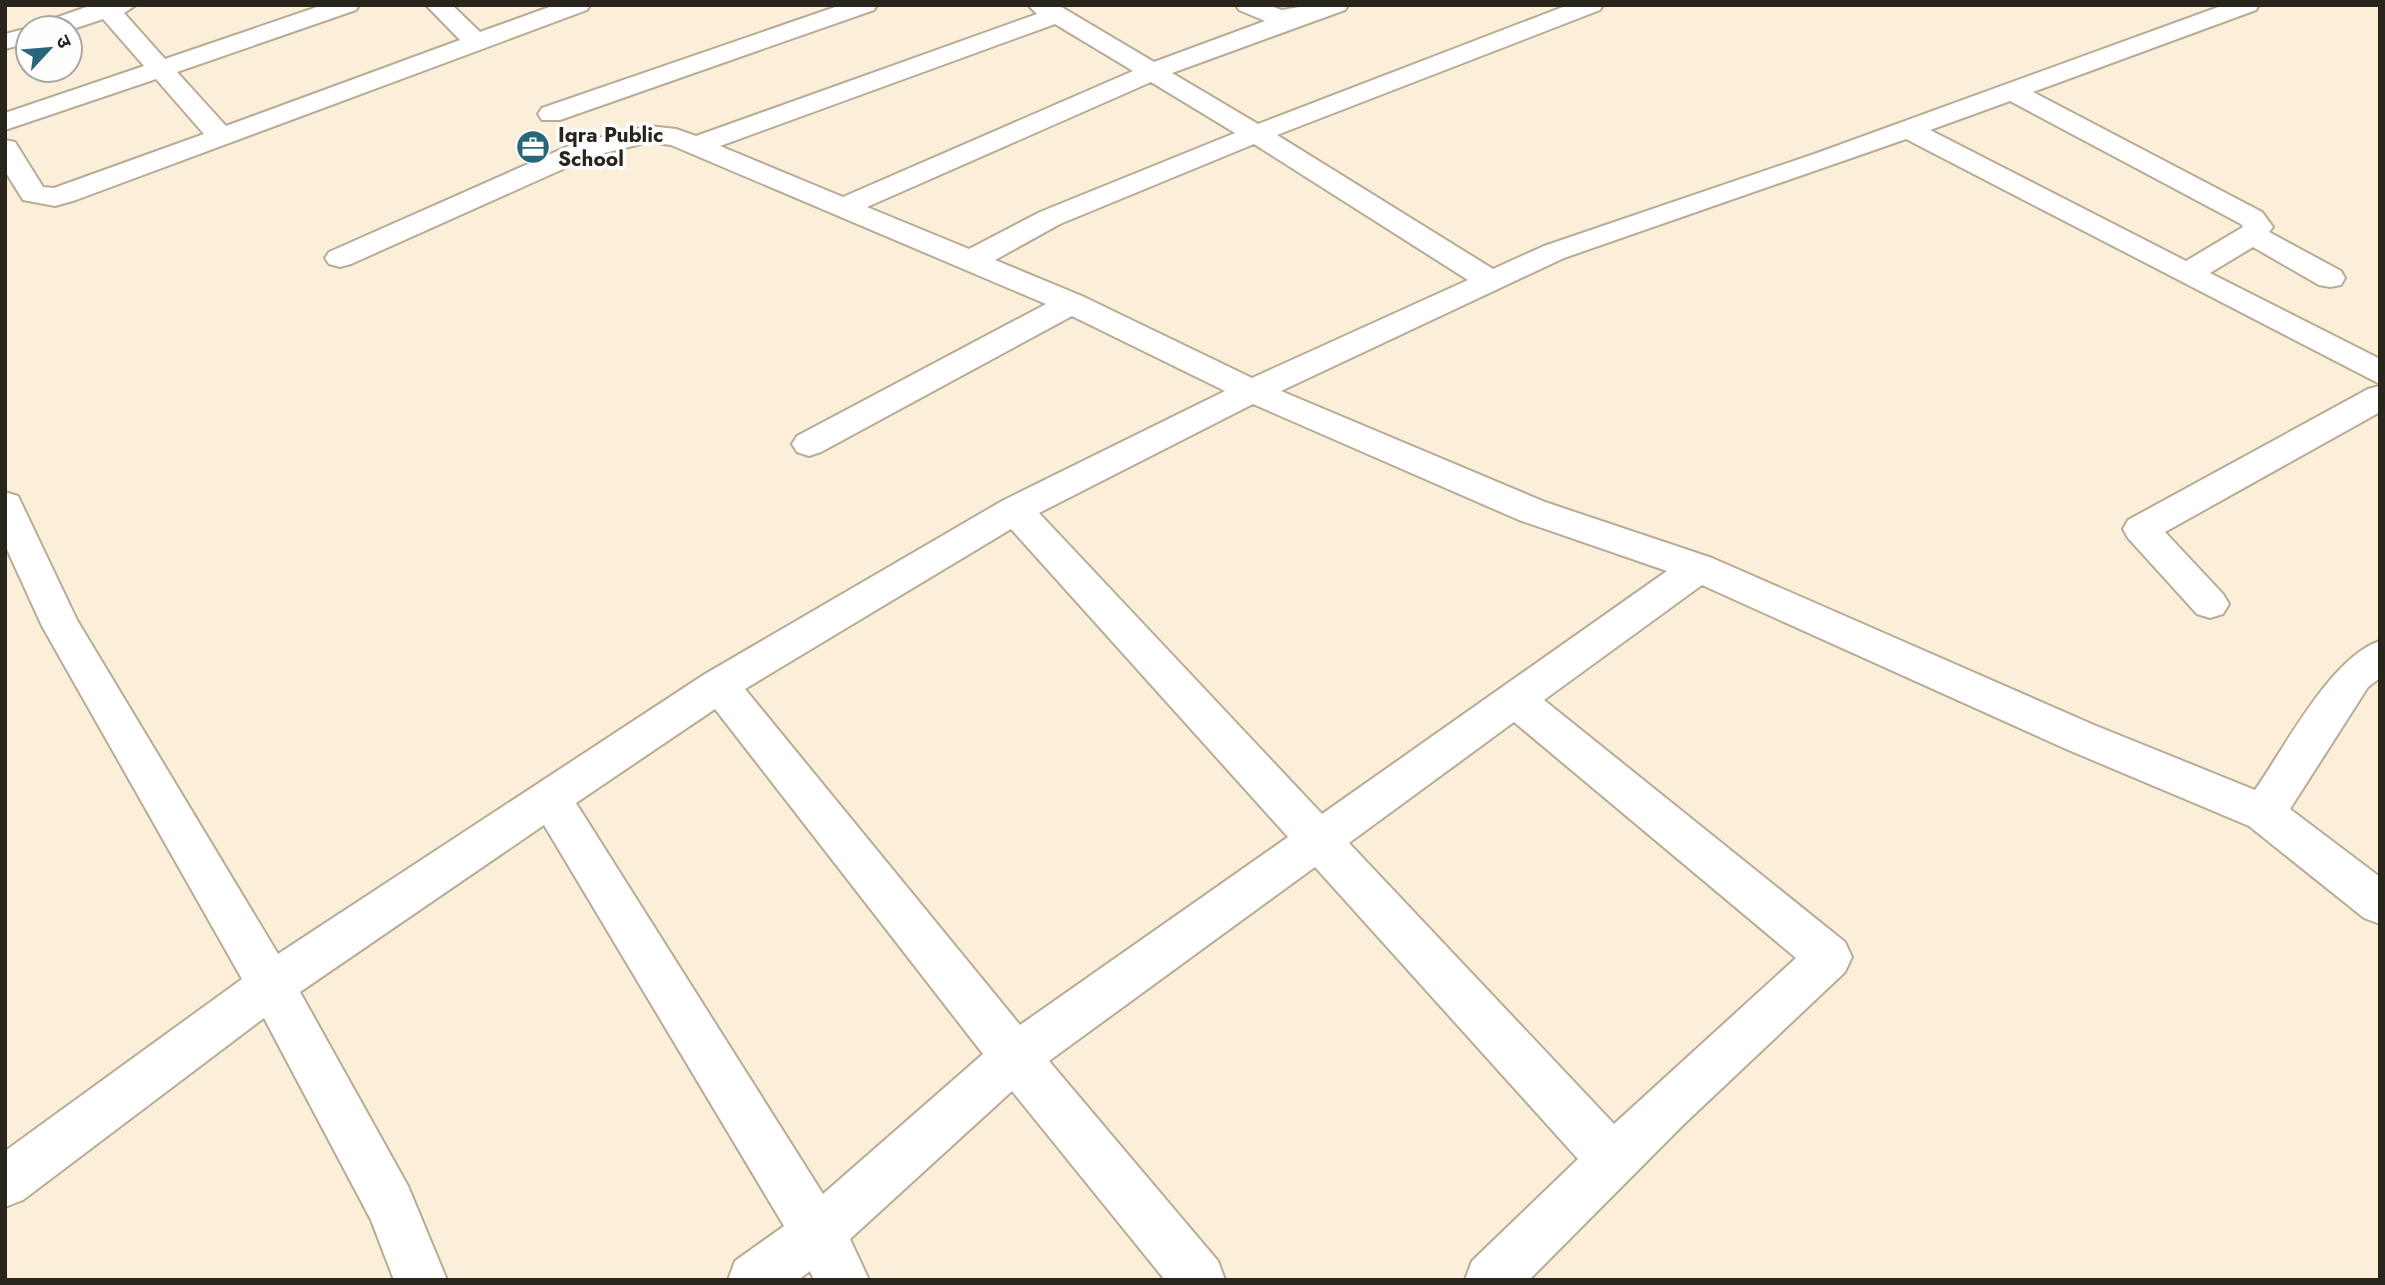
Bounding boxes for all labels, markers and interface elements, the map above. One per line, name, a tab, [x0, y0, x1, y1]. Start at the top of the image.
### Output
north arrow	[14, 14, 84, 84]
text: उ	[49, 31, 79, 53]
place label: Iqra Public School	[558, 120, 663, 174]
office icon: Iqra Public School	[514, 128, 552, 166]

